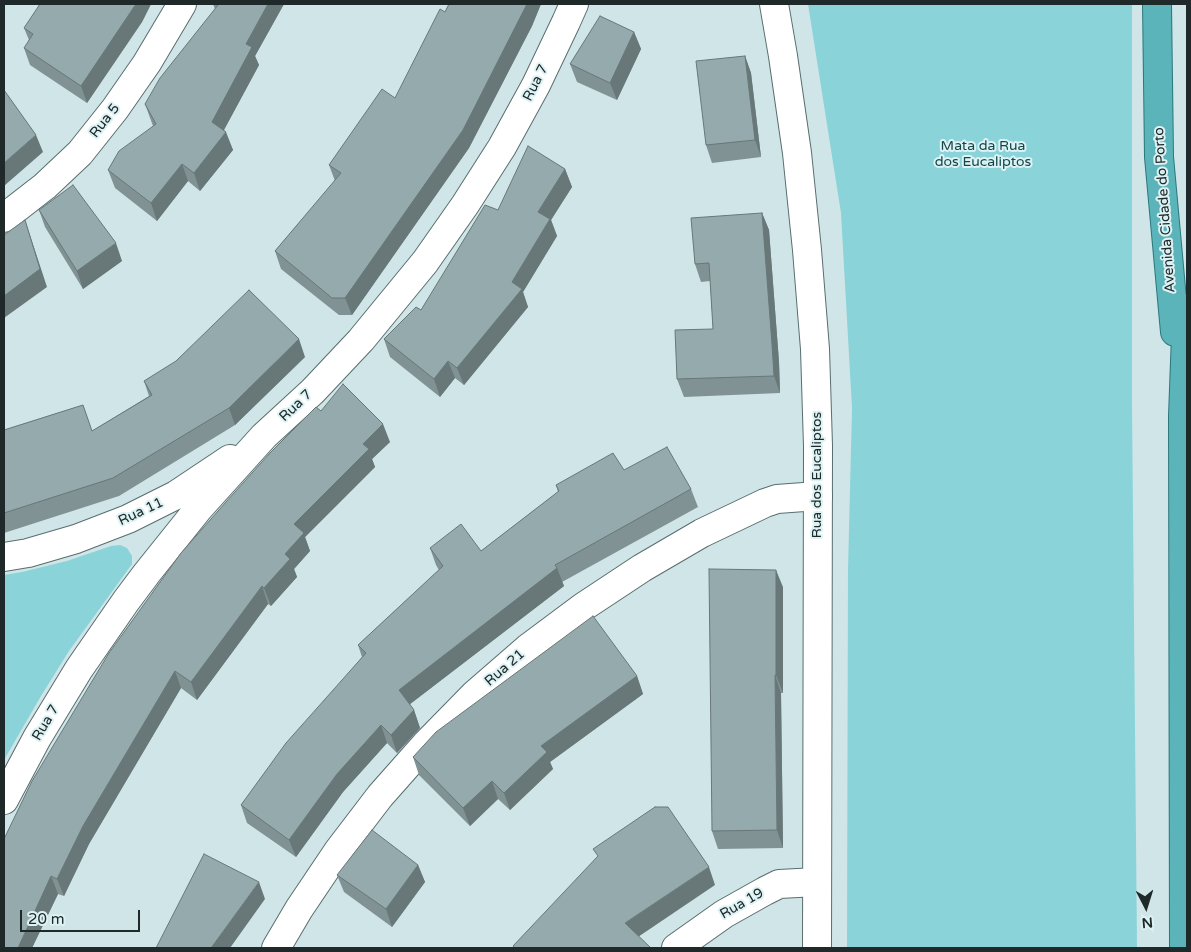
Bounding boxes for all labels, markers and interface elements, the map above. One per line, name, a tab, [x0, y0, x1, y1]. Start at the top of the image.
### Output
street label: Rua 7	[520, 62, 552, 104]
street label: Rua 5	[86, 101, 124, 141]
street label: Avenida Cidade do Porto	[1151, 127, 1179, 293]
park label: Mata da Rua dos Eucaliptos	[935, 138, 1031, 170]
street label: Rua 7	[276, 386, 316, 426]
street label: Rua dos Eucaliptos	[809, 412, 825, 538]
street label: Rua 11	[116, 494, 166, 530]
street label: Rua 21	[482, 646, 528, 690]
street label: Rua 7	[29, 702, 63, 744]
north arrow	[1121, 882, 1171, 932]
street label: Rua 19	[717, 885, 767, 923]
scale bar	[22, 900, 142, 932]
text: 20 m	[28, 910, 65, 928]
text: N	[1141, 913, 1154, 931]

